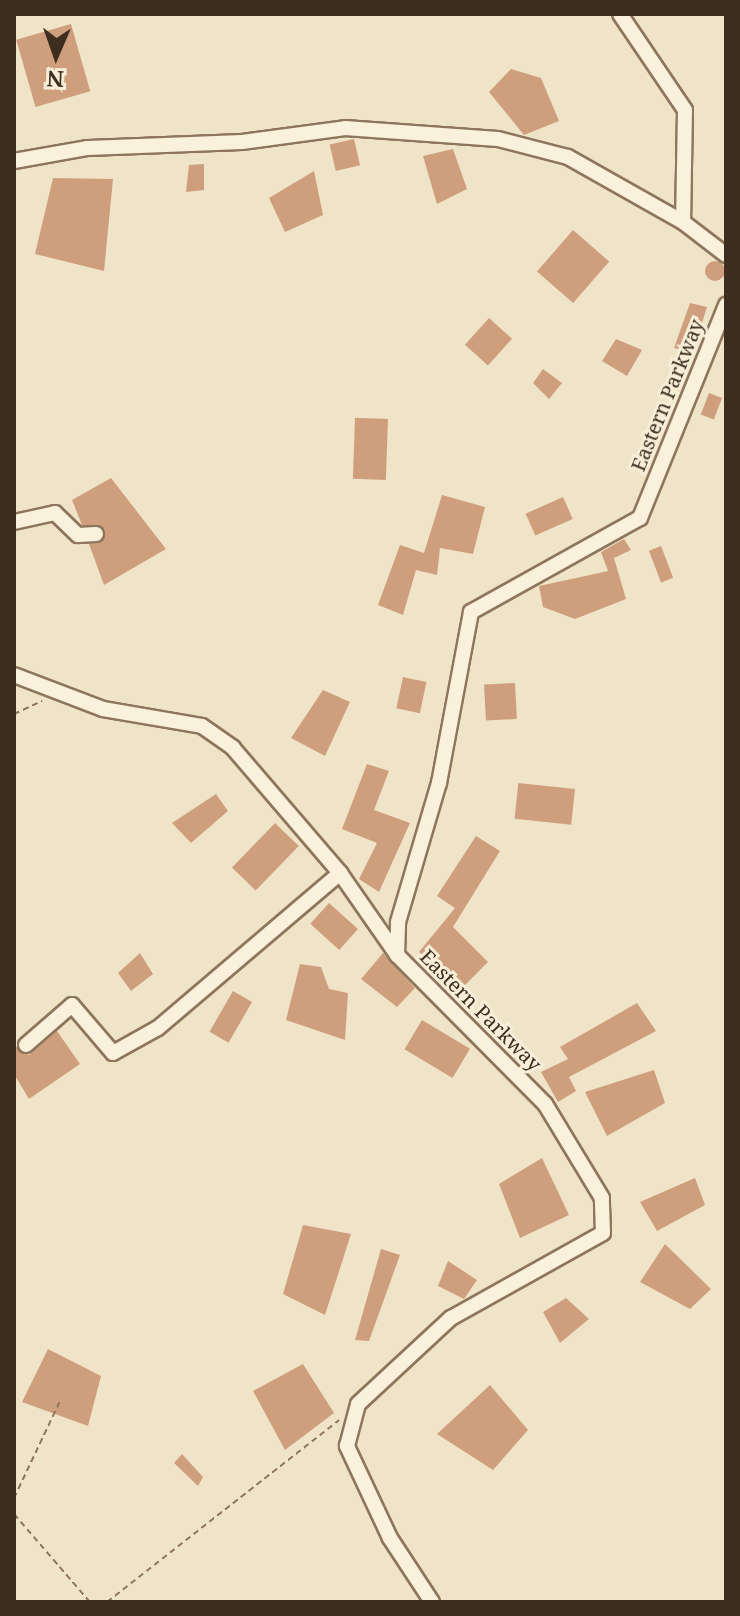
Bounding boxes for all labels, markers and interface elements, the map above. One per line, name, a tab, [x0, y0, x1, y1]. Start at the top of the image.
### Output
north arrow	[16, 16, 96, 96]
text: N	[46, 65, 64, 95]
street label: Eastern Parkway	[626, 315, 708, 475]
street label: Eastern Parkway	[415, 944, 547, 1076]

